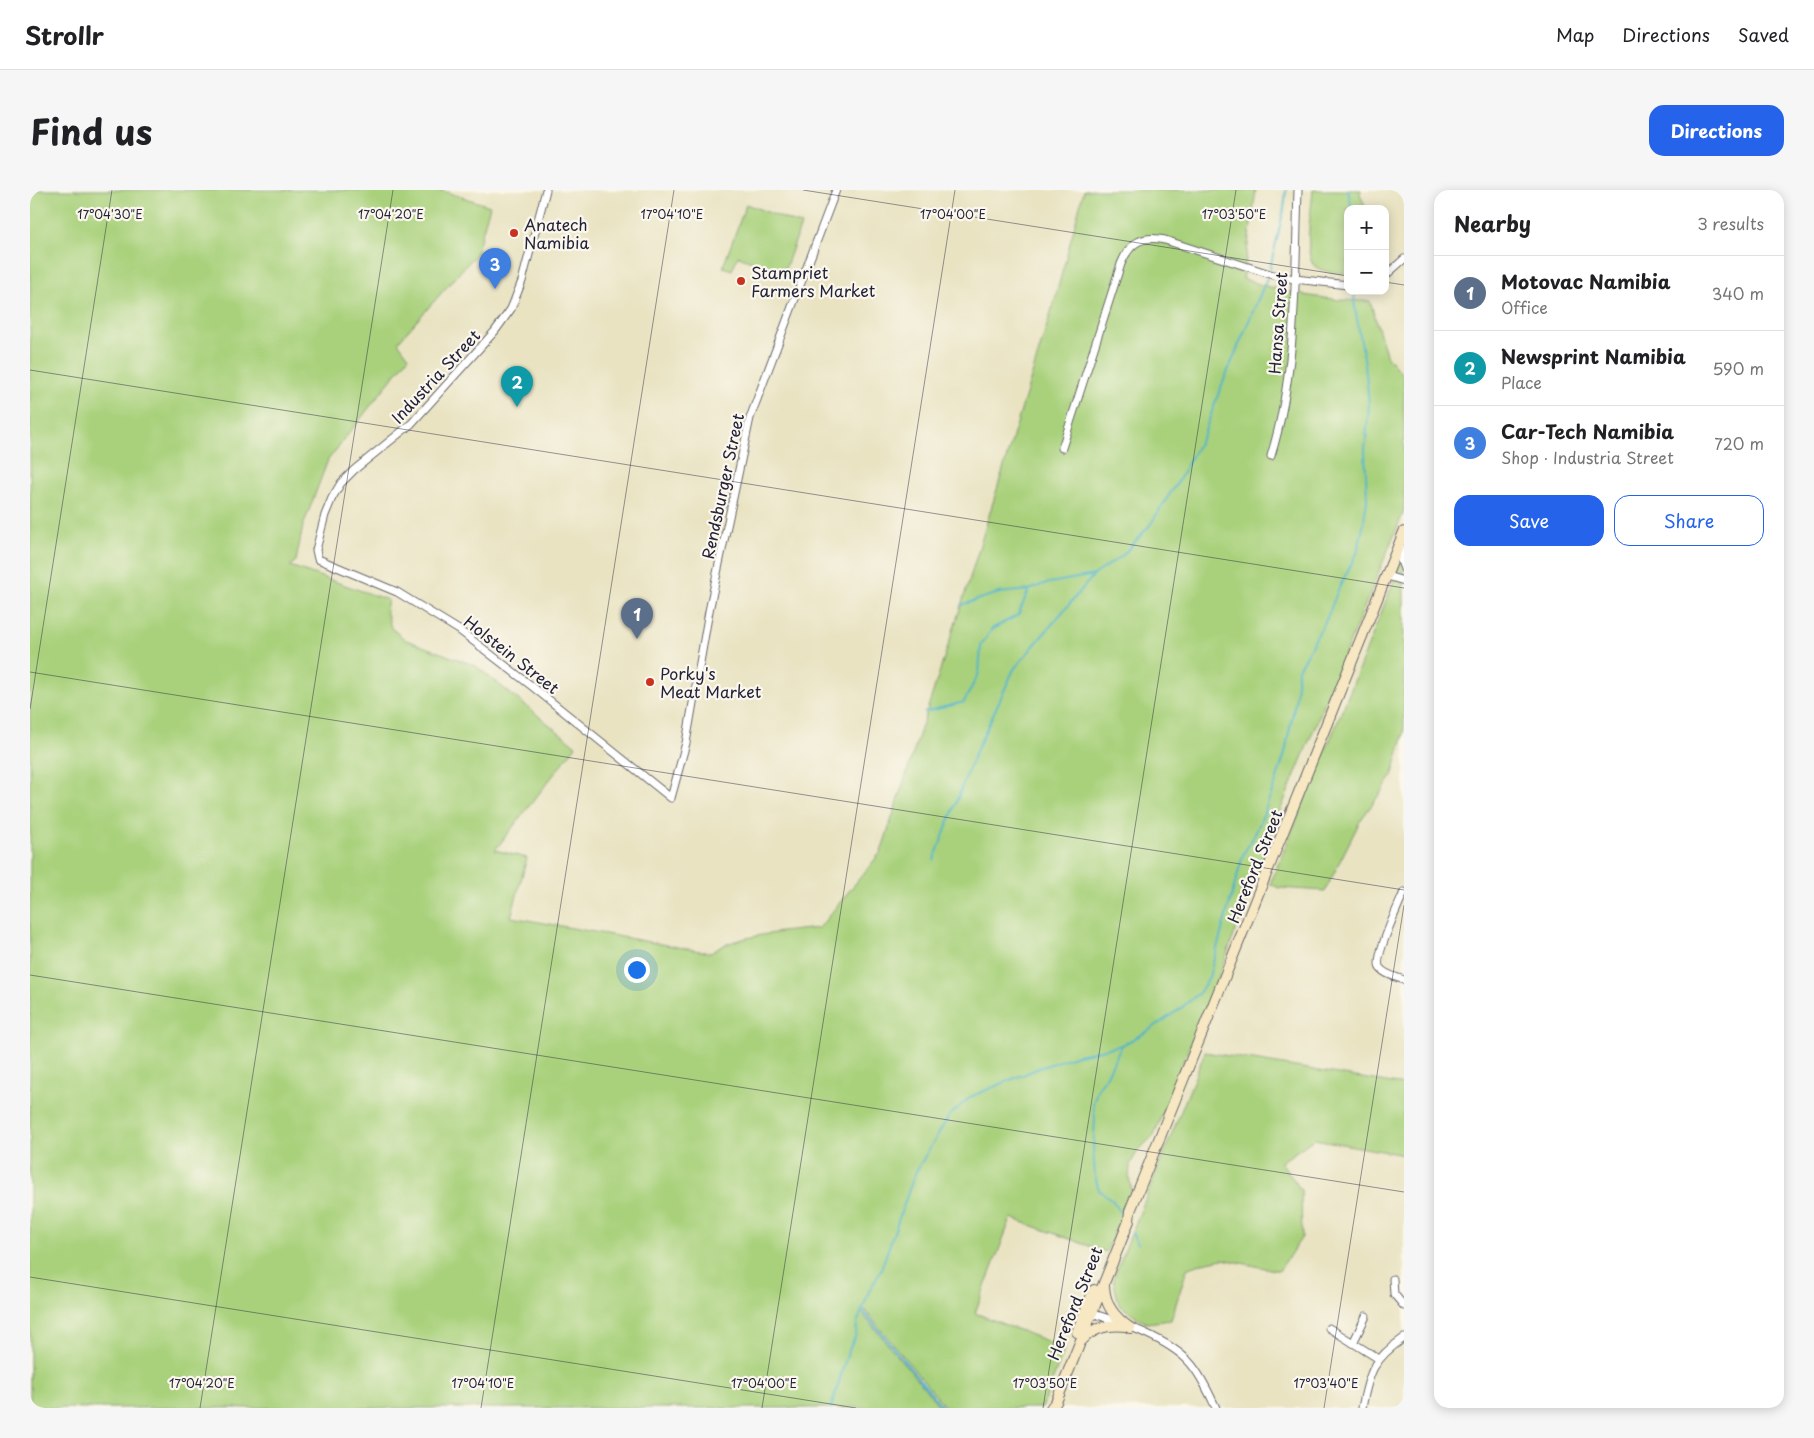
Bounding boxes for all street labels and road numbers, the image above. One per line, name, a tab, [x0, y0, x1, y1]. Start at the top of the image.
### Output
street label: Hansa Street	[1261, 271, 1293, 375]
street label: Industria Street	[385, 323, 485, 428]
street label: Rendsburger Street	[695, 411, 749, 561]
street label: Holstein Street	[459, 609, 565, 699]
street label: Hereford Street	[1220, 805, 1288, 926]
street label: Hereford Street	[1040, 1242, 1108, 1363]

